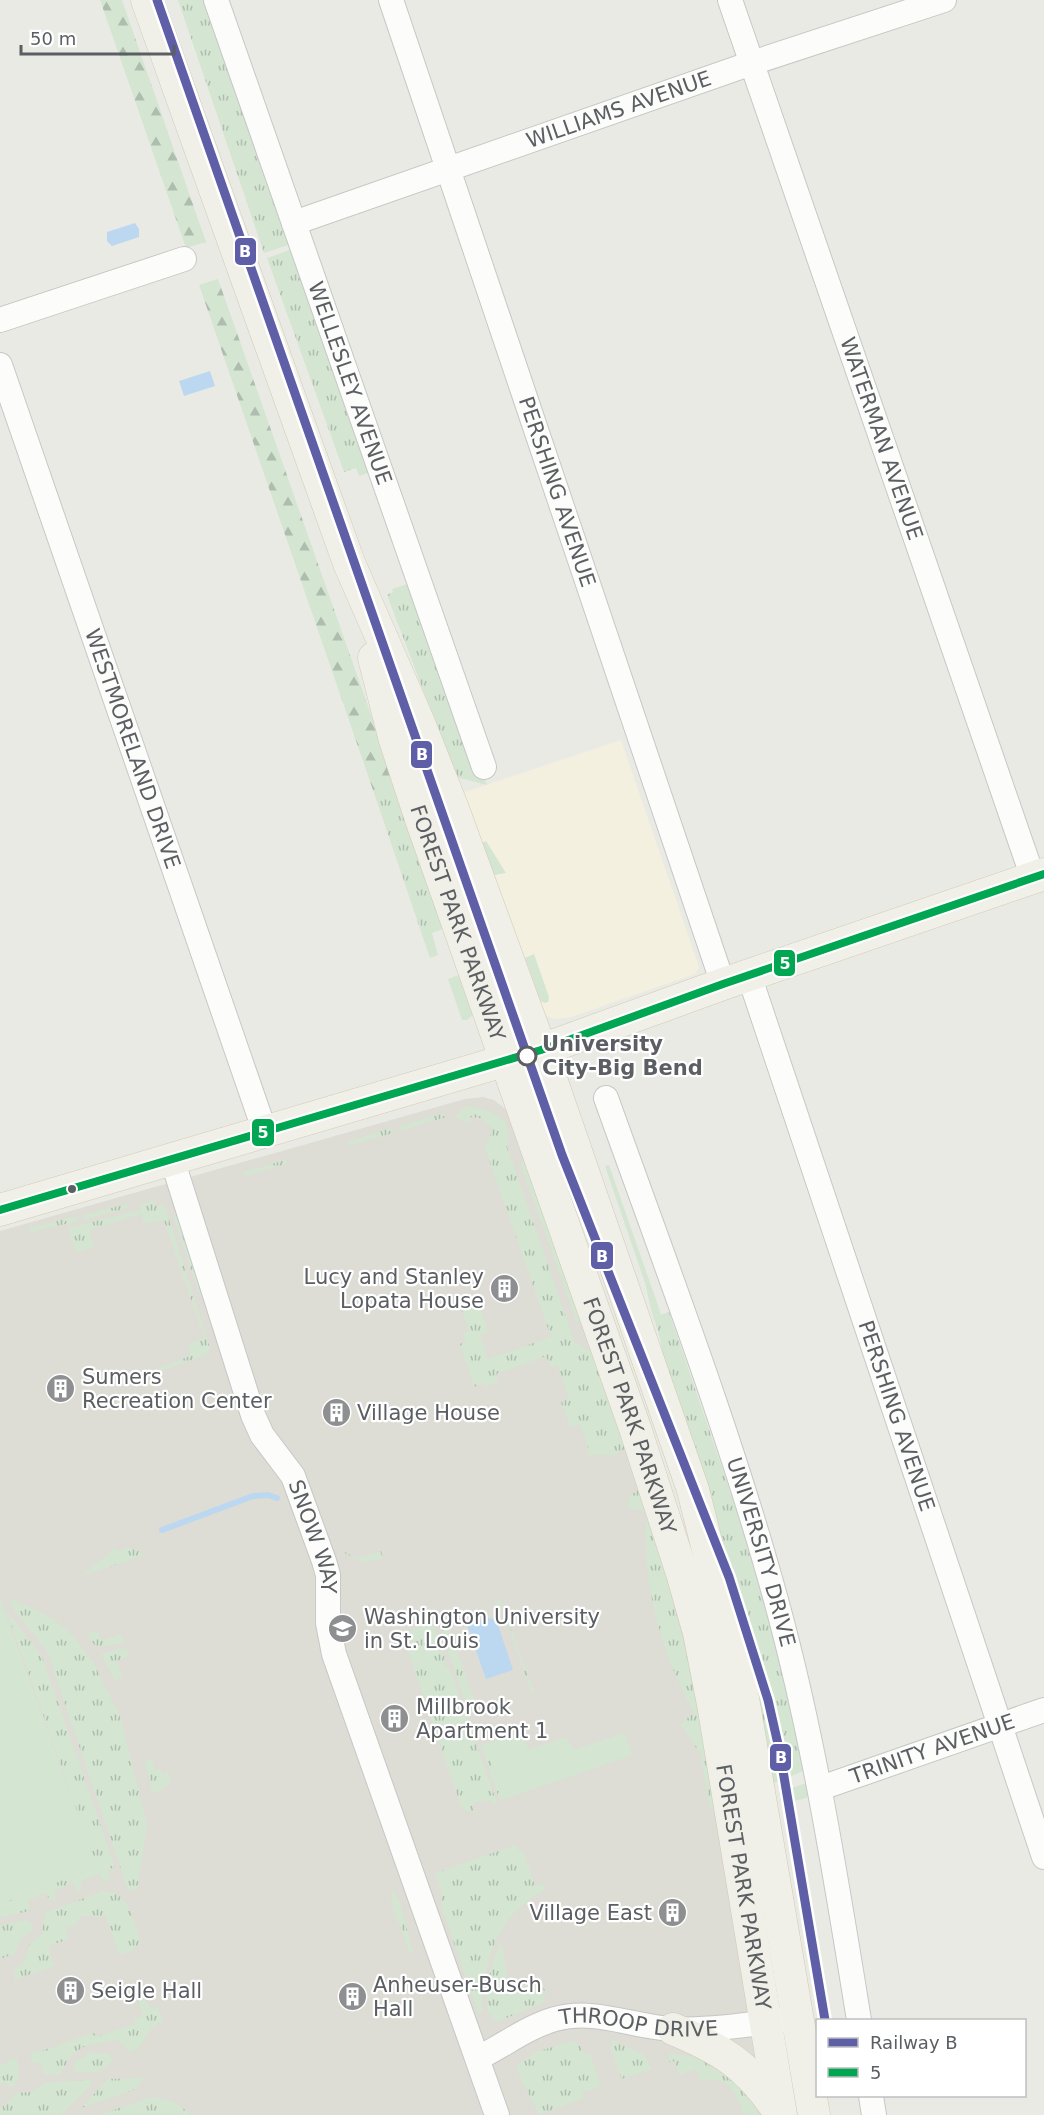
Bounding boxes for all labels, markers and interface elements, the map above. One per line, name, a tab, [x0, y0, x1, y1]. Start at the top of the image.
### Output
scale bar	[21, 18, 174, 56]
text: 50 m	[30, 28, 76, 49]
street label: WILLIAMS AVENUE	[523, 66, 714, 153]
line badge: B	[234, 237, 257, 266]
text: B	[239, 242, 251, 261]
street label: WELLESLEY AVENUE	[303, 278, 396, 488]
street label: WATERMAN AVENUE	[835, 334, 927, 543]
street label: PERSHING AVENUE	[514, 393, 600, 590]
street label: WESTMORELAND DRIVE	[80, 625, 185, 872]
line badge: B	[410, 740, 433, 769]
text: B	[416, 745, 428, 764]
street label: FOREST PARK PARKWAY	[405, 802, 510, 1044]
line badge: 5	[773, 949, 796, 977]
text: 5	[779, 954, 791, 973]
place label: University City-Big Bend	[542, 1032, 703, 1080]
marker: University City-Big Bend	[517, 1046, 537, 1066]
line badge: 5	[251, 1118, 275, 1147]
text: 5	[257, 1123, 269, 1142]
unlabelled marker	[66, 1183, 78, 1195]
line badge: B	[590, 1241, 614, 1270]
text: B	[596, 1247, 608, 1266]
place label: Lucy and Stanley Lopata House	[304, 1265, 484, 1313]
building icon: Lucy and Stanley Lopata House	[489, 1273, 521, 1305]
street label: FOREST PARK PARKWAY	[578, 1294, 681, 1537]
street label: PERSHING AVENUE	[853, 1318, 940, 1514]
place label: Sumers Recreation Center	[82, 1365, 272, 1413]
building icon: Sumers Recreation Center	[45, 1373, 77, 1405]
building icon: Village House	[320, 1397, 352, 1429]
place label: Village House	[357, 1401, 500, 1425]
street label: UNIVERSITY DRIVE	[722, 1454, 800, 1649]
street label: SNOW WAY	[283, 1477, 342, 1593]
place label: Washington University in St. Louis	[364, 1605, 600, 1653]
school or university icon: Washington University in St. Louis	[327, 1613, 359, 1645]
place label: Millbrook Apartment 1	[416, 1695, 548, 1743]
building icon: Millbrook Apartment 1	[379, 1703, 411, 1735]
street label: TRINITY AVENUE	[846, 1709, 1018, 1789]
line badge: B	[769, 1743, 792, 1772]
text: B	[775, 1748, 787, 1767]
street label: FOREST PARK PARKWAY	[711, 1762, 775, 2012]
building icon: Village East	[657, 1897, 689, 1929]
place label: Village East	[529, 1901, 652, 1925]
place label: Anheuser-Busch Hall	[373, 1973, 542, 2021]
building icon: Seigle Hall	[54, 1975, 86, 2007]
place label: Seigle Hall	[91, 1979, 202, 2003]
building icon: Anheuser-Busch Hall	[336, 1981, 368, 2013]
street label: THROOP DRIVE	[557, 2003, 719, 2041]
legend	[816, 2019, 1026, 2097]
text: Railway B	[870, 2032, 958, 2053]
text: 5	[870, 2062, 881, 2083]

